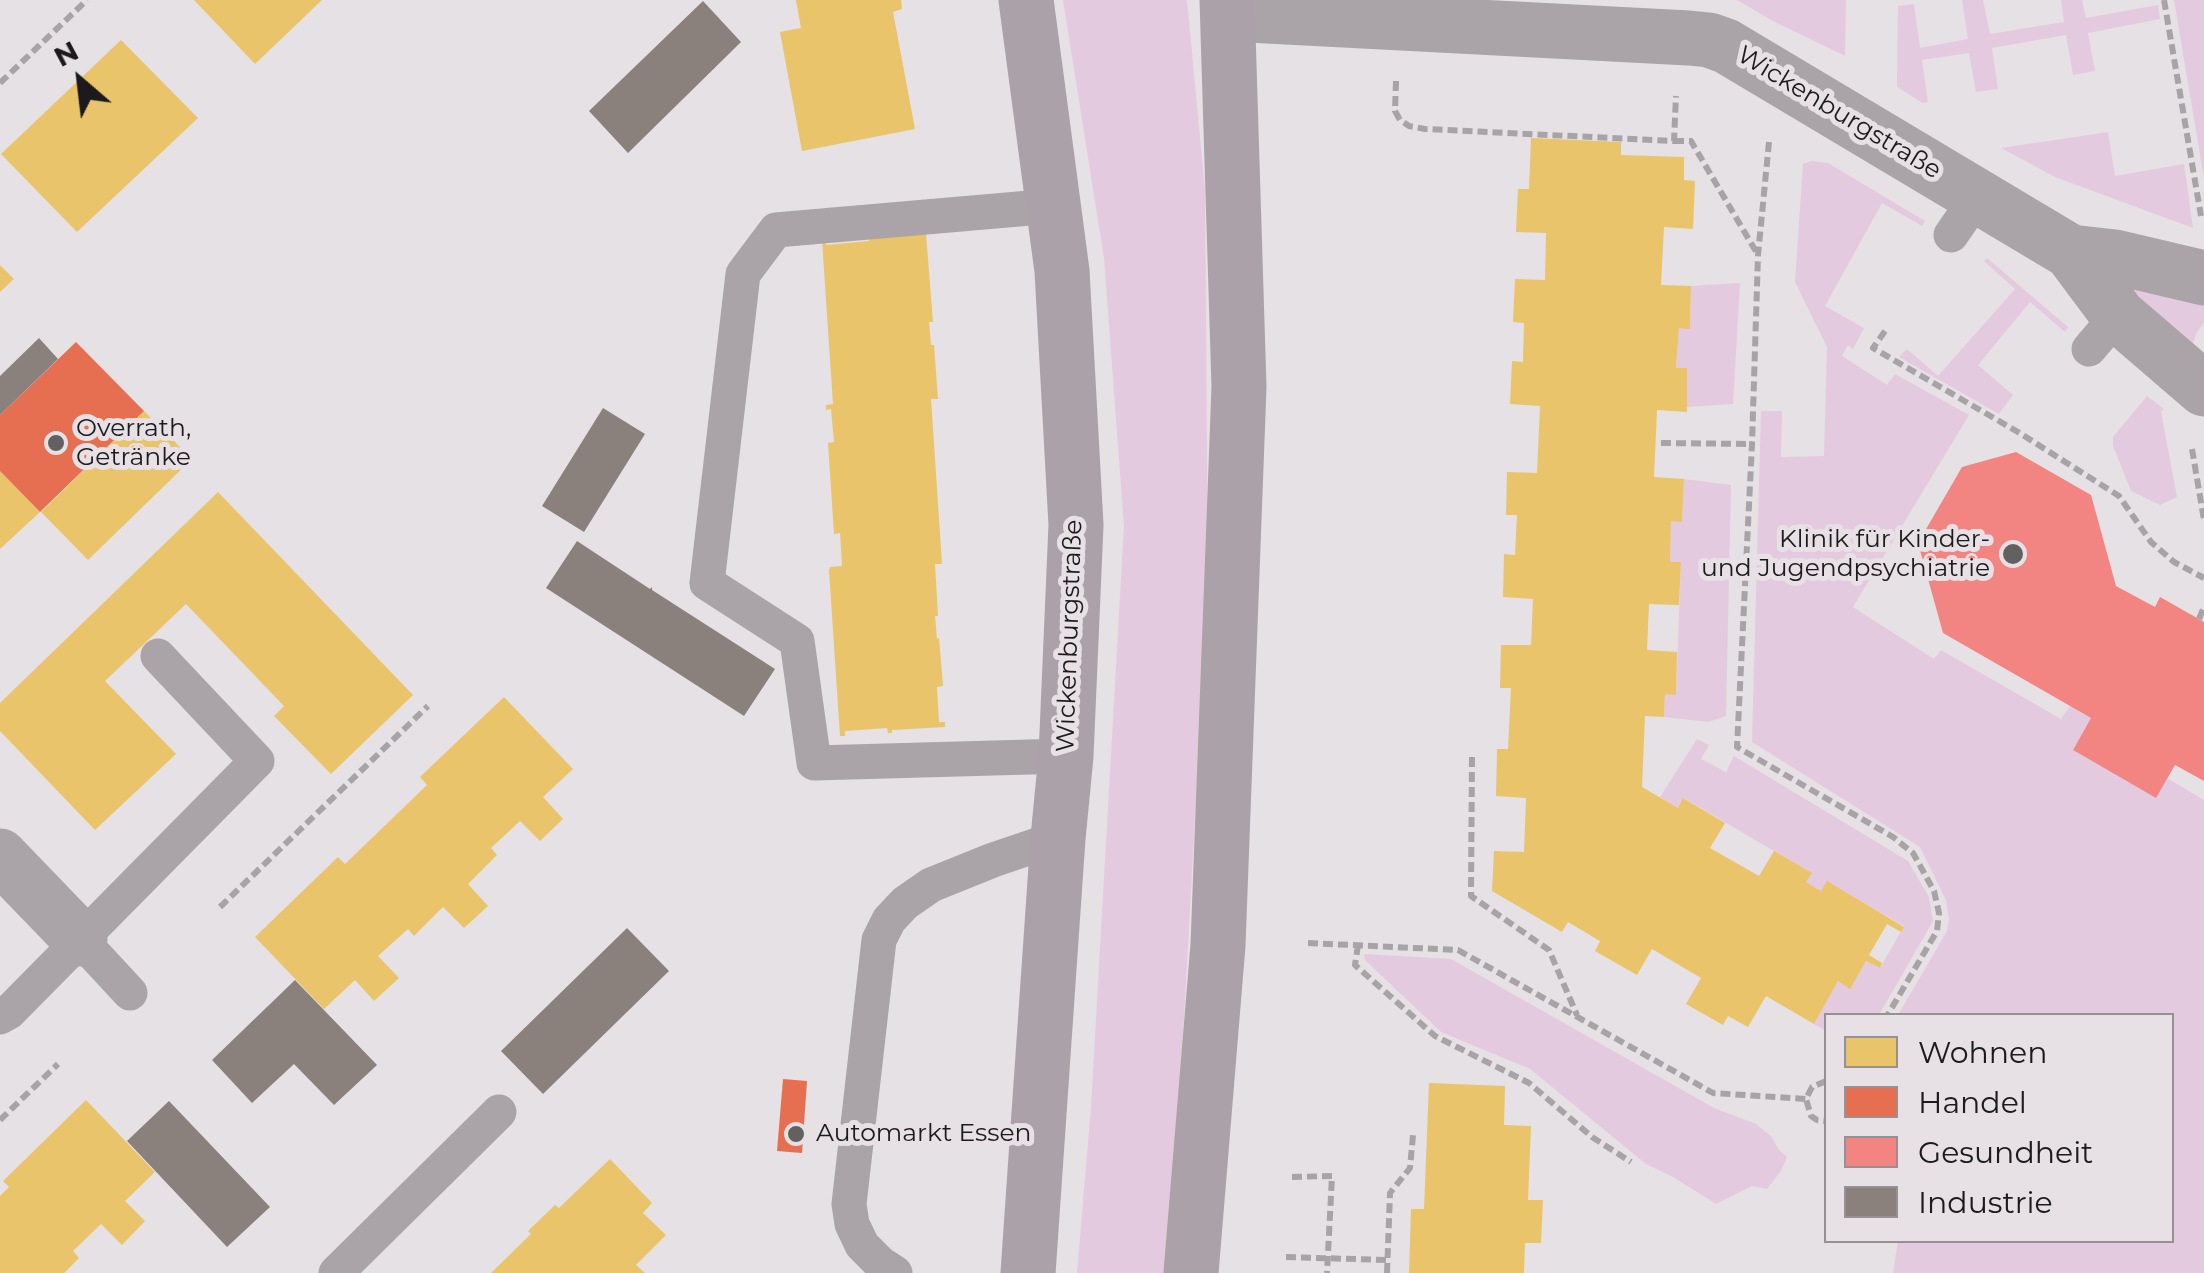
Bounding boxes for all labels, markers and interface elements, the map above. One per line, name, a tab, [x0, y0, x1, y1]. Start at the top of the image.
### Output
north arrow	[30, 30, 130, 130]
text: N	[48, 33, 84, 74]
street label: Wickenburgstraße	[1731, 40, 1947, 186]
place label: Overrath, Getränke	[76, 414, 191, 473]
marker: Overrath, Getränke	[45, 432, 67, 454]
street label: Wickenburgstraße	[1051, 519, 1089, 753]
place label: Klinik für Kinder- und Jugendpsychiatrie	[1701, 525, 1990, 584]
marker: Klinik für Kinder- und Jugendpsychiatrie	[2000, 541, 2026, 567]
legend	[1824, 1013, 2174, 1243]
text: Wohnen	[1918, 1034, 2047, 1071]
text: Handel	[1918, 1084, 2027, 1121]
place label: Automarkt Essen	[816, 1119, 1032, 1149]
marker: Automarkt Essen	[785, 1123, 807, 1145]
text: Gesundheit	[1918, 1134, 2093, 1171]
text: Industrie	[1918, 1184, 2053, 1221]

